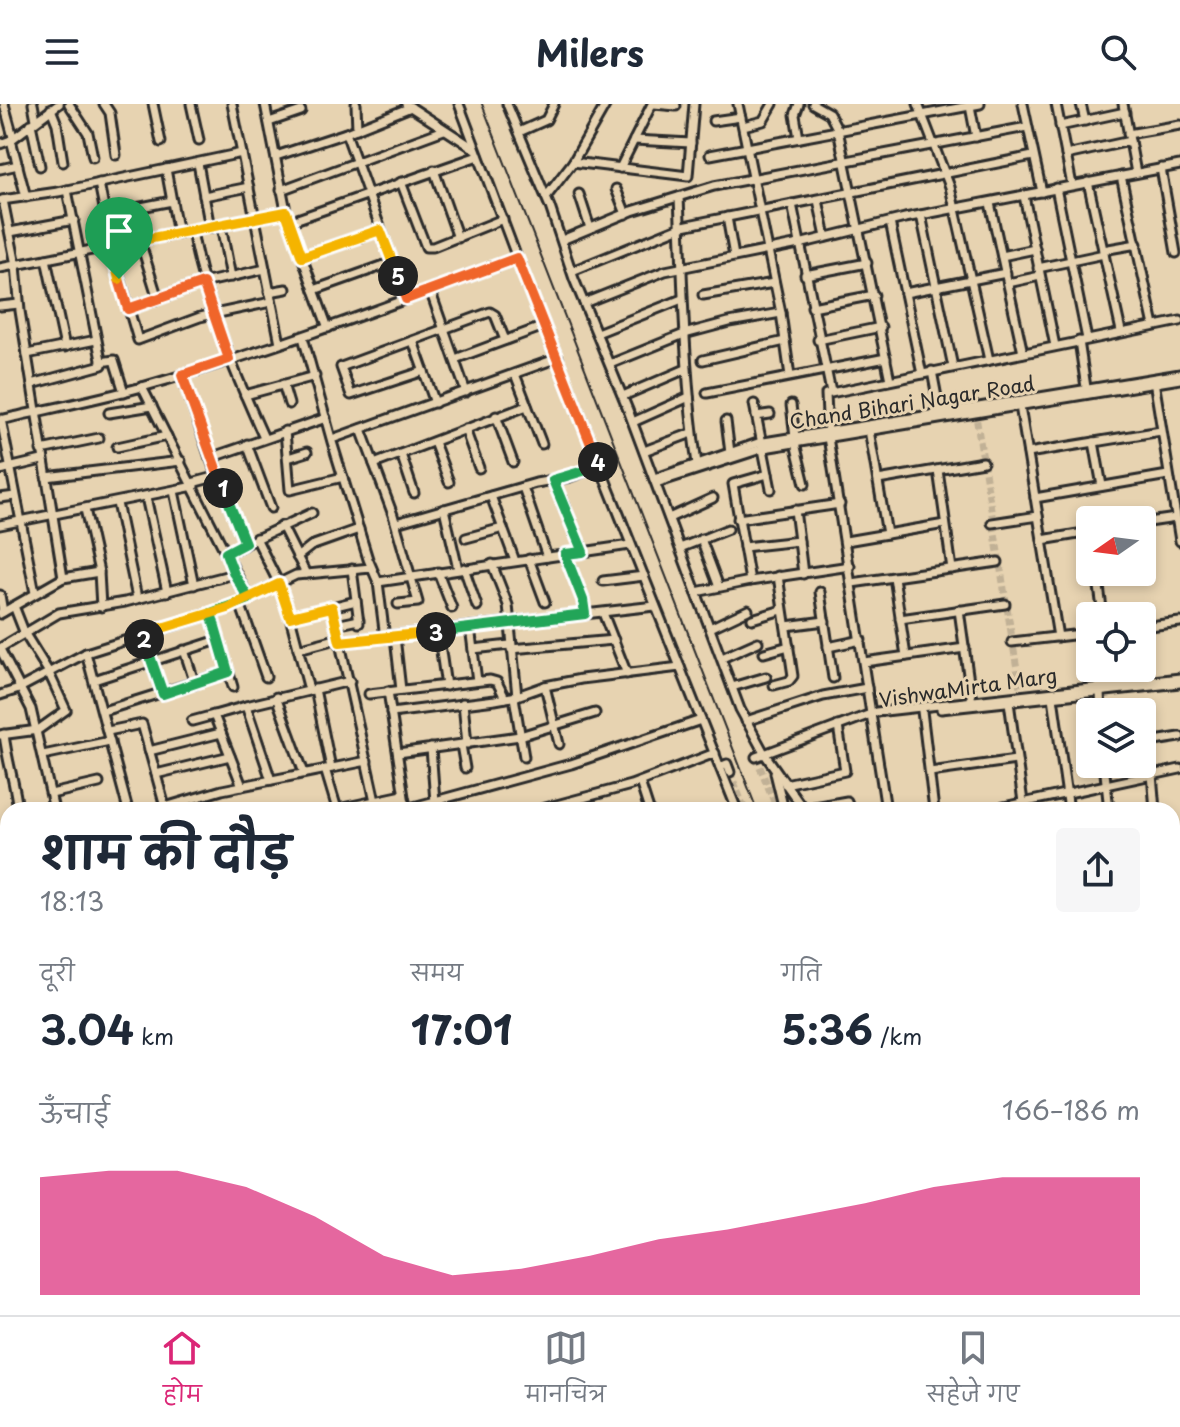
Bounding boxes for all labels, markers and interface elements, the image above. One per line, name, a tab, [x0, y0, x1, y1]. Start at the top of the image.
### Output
text: Milers	[536, 25, 644, 79]
icon: menu	[40, 30, 84, 74]
icon: search	[1096, 30, 1140, 74]
pin	[85, 197, 153, 279]
icon: arrive	[97, 209, 141, 253]
pin: 5	[378, 256, 418, 296]
text: 5	[391, 259, 405, 292]
street label: Chand Bihari Nagar Road	[787, 368, 1037, 436]
pin: 4	[578, 442, 618, 482]
text: 4	[591, 445, 605, 478]
pin: 1	[203, 468, 243, 508]
text: 1	[218, 471, 228, 504]
north arrow	[1076, 506, 1156, 586]
map controls	[1076, 506, 1156, 778]
button: locate	[1076, 602, 1156, 682]
pin: 3	[416, 612, 456, 652]
text: 3	[429, 615, 443, 648]
pin: 2	[124, 619, 164, 659]
text: 2	[136, 622, 152, 655]
street label: VishwaMirta Marg	[877, 660, 1059, 714]
button: layers	[1076, 698, 1156, 778]
text: शाम की दौड़	[40, 818, 291, 884]
button: share	[1056, 828, 1140, 912]
text: 18:13	[40, 881, 104, 920]
text: दूरी	[40, 955, 75, 988]
text: समय	[411, 955, 463, 988]
text: गति	[781, 955, 821, 988]
text: 3.04	[40, 998, 134, 1059]
text: 17:01	[411, 998, 512, 1059]
text: 5:36	[781, 998, 873, 1059]
text: km	[134, 1019, 174, 1052]
text: /km	[873, 1019, 922, 1052]
text: 166–186 m	[1002, 1090, 1140, 1129]
text: ऊँचाई	[40, 1093, 110, 1132]
tab: होम	[160, 1326, 204, 1419]
tab: मानचित्र	[525, 1326, 606, 1419]
tab: सहेजे गए	[927, 1326, 1020, 1419]

